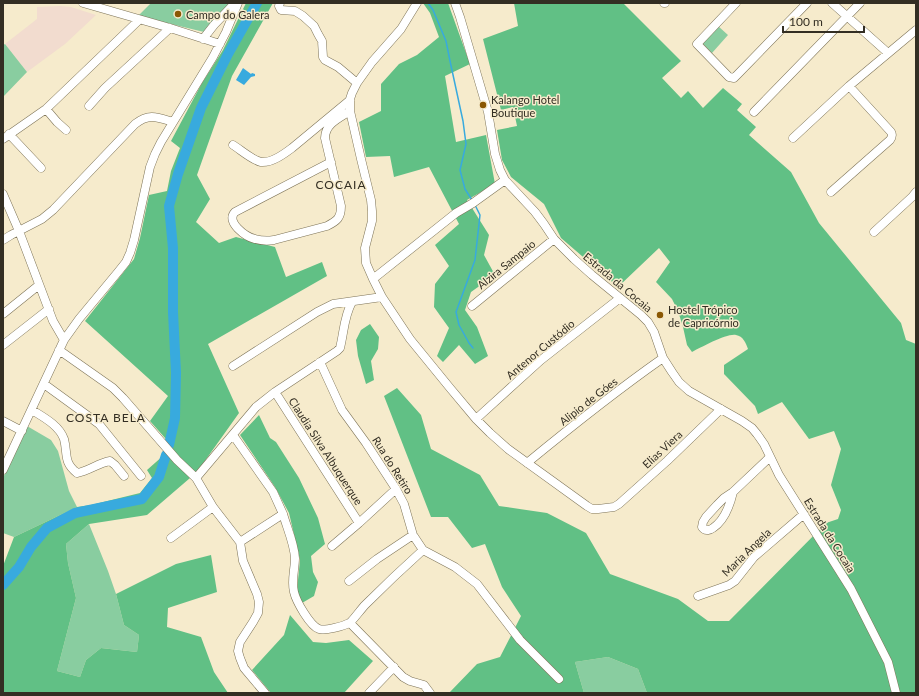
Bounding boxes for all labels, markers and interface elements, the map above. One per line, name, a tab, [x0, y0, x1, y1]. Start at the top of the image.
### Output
place label: Campo do Galera	[186, 8, 270, 21]
scale bar	[783, 8, 864, 34]
marker: Campo do Galera	[173, 9, 183, 19]
text: 100 m	[789, 14, 823, 29]
place label: Kalango Hotel Boutique	[491, 93, 559, 119]
marker: Kalango Hotel Boutique	[478, 100, 488, 110]
district label: COCAIA	[315, 177, 367, 192]
street label: Alzira Sampaio	[474, 237, 538, 291]
street label: Estrada da Cocaia	[581, 250, 655, 314]
place label: Hostel Trópico de Capricórnio	[668, 303, 739, 329]
marker: Hostel Trópico de Capricórnio	[655, 310, 665, 320]
street label: Antenor Custódio	[503, 317, 577, 381]
street label: Alipio de Góes	[556, 374, 620, 428]
street label: Claudia Silva Albuquerque	[286, 395, 366, 507]
district label: COSTA BELA	[66, 410, 146, 425]
street label: Elias Viera	[639, 427, 685, 471]
street label: Rua do Retiro	[370, 434, 416, 496]
street label: Estrada da Cocaia	[802, 495, 858, 575]
street label: Maria Angela	[719, 525, 773, 579]

